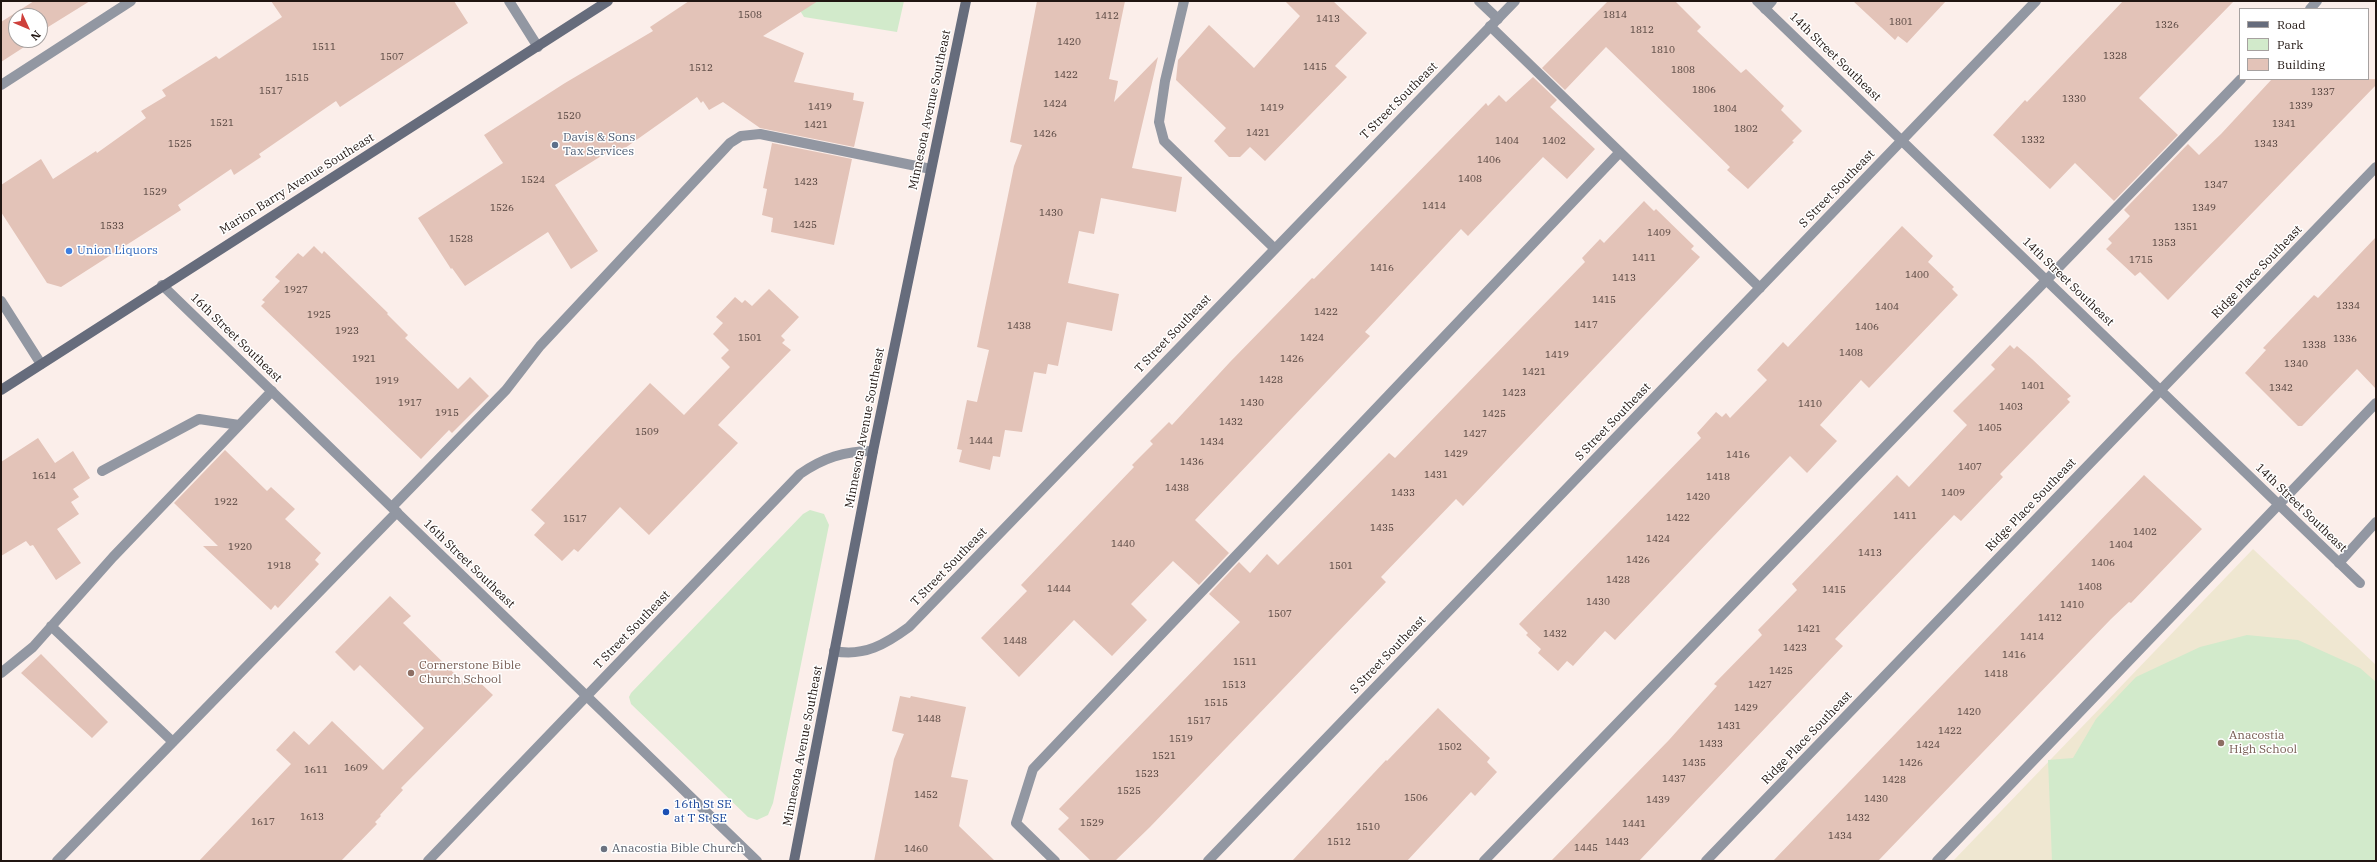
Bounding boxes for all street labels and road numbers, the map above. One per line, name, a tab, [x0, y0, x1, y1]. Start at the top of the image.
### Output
street label: 14th Street Southeast	[1786, 10, 1884, 104]
street label: Minnesota Avenue Southeast	[906, 29, 954, 191]
street label: T Street Southeast	[1357, 59, 1441, 143]
street label: Marion Barry Avenue Southeast	[217, 130, 377, 238]
street label: S Street Southeast	[1796, 147, 1878, 231]
street label: Ridge Place Southeast	[2209, 222, 2305, 322]
street label: 14th Street Southeast	[2019, 235, 2117, 329]
street label: 16th Street Southeast	[187, 291, 285, 385]
street label: T Street Southeast	[1132, 292, 1214, 376]
street label: Minnesota Avenue Southeast	[842, 346, 888, 510]
street label: S Street Southeast	[1572, 380, 1654, 464]
street label: Ridge Place Southeast	[1983, 455, 2079, 555]
street label: 14th Street Southeast	[2252, 461, 2350, 555]
street label: 16th Street Southeast	[420, 517, 518, 611]
street label: T Street Southeast	[908, 525, 990, 609]
street label: T Street Southeast	[591, 588, 673, 672]
street label: S Street Southeast	[1347, 613, 1429, 697]
street label: Minnesota Avenue Southeast	[780, 664, 826, 828]
street label: Ridge Place Southeast	[1759, 688, 1855, 788]

